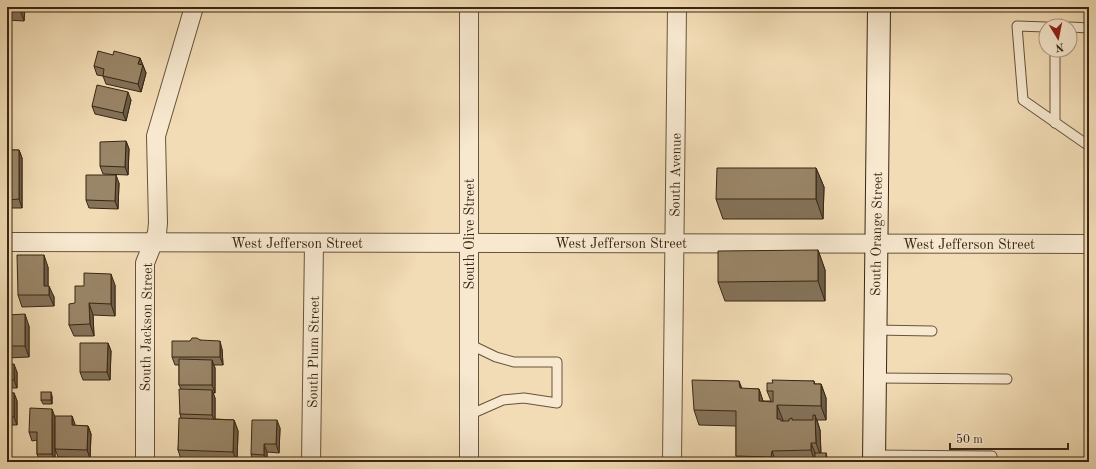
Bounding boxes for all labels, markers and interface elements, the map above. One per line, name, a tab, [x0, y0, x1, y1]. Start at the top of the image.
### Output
north arrow	[1038, 18, 1078, 58]
text: N	[1054, 40, 1065, 53]
street label: South Avenue	[668, 133, 684, 217]
street label: South Orange Street	[869, 172, 885, 296]
street label: South Olive Street	[463, 178, 477, 290]
street label: West Jefferson Street	[231, 237, 363, 251]
street label: West Jefferson Street	[555, 237, 687, 251]
street label: West Jefferson Street	[903, 238, 1035, 252]
street label: South Jackson Street	[139, 262, 155, 392]
street label: South Plum Street	[306, 296, 322, 408]
scale bar	[950, 425, 1068, 451]
text: 50 m	[956, 433, 983, 446]

